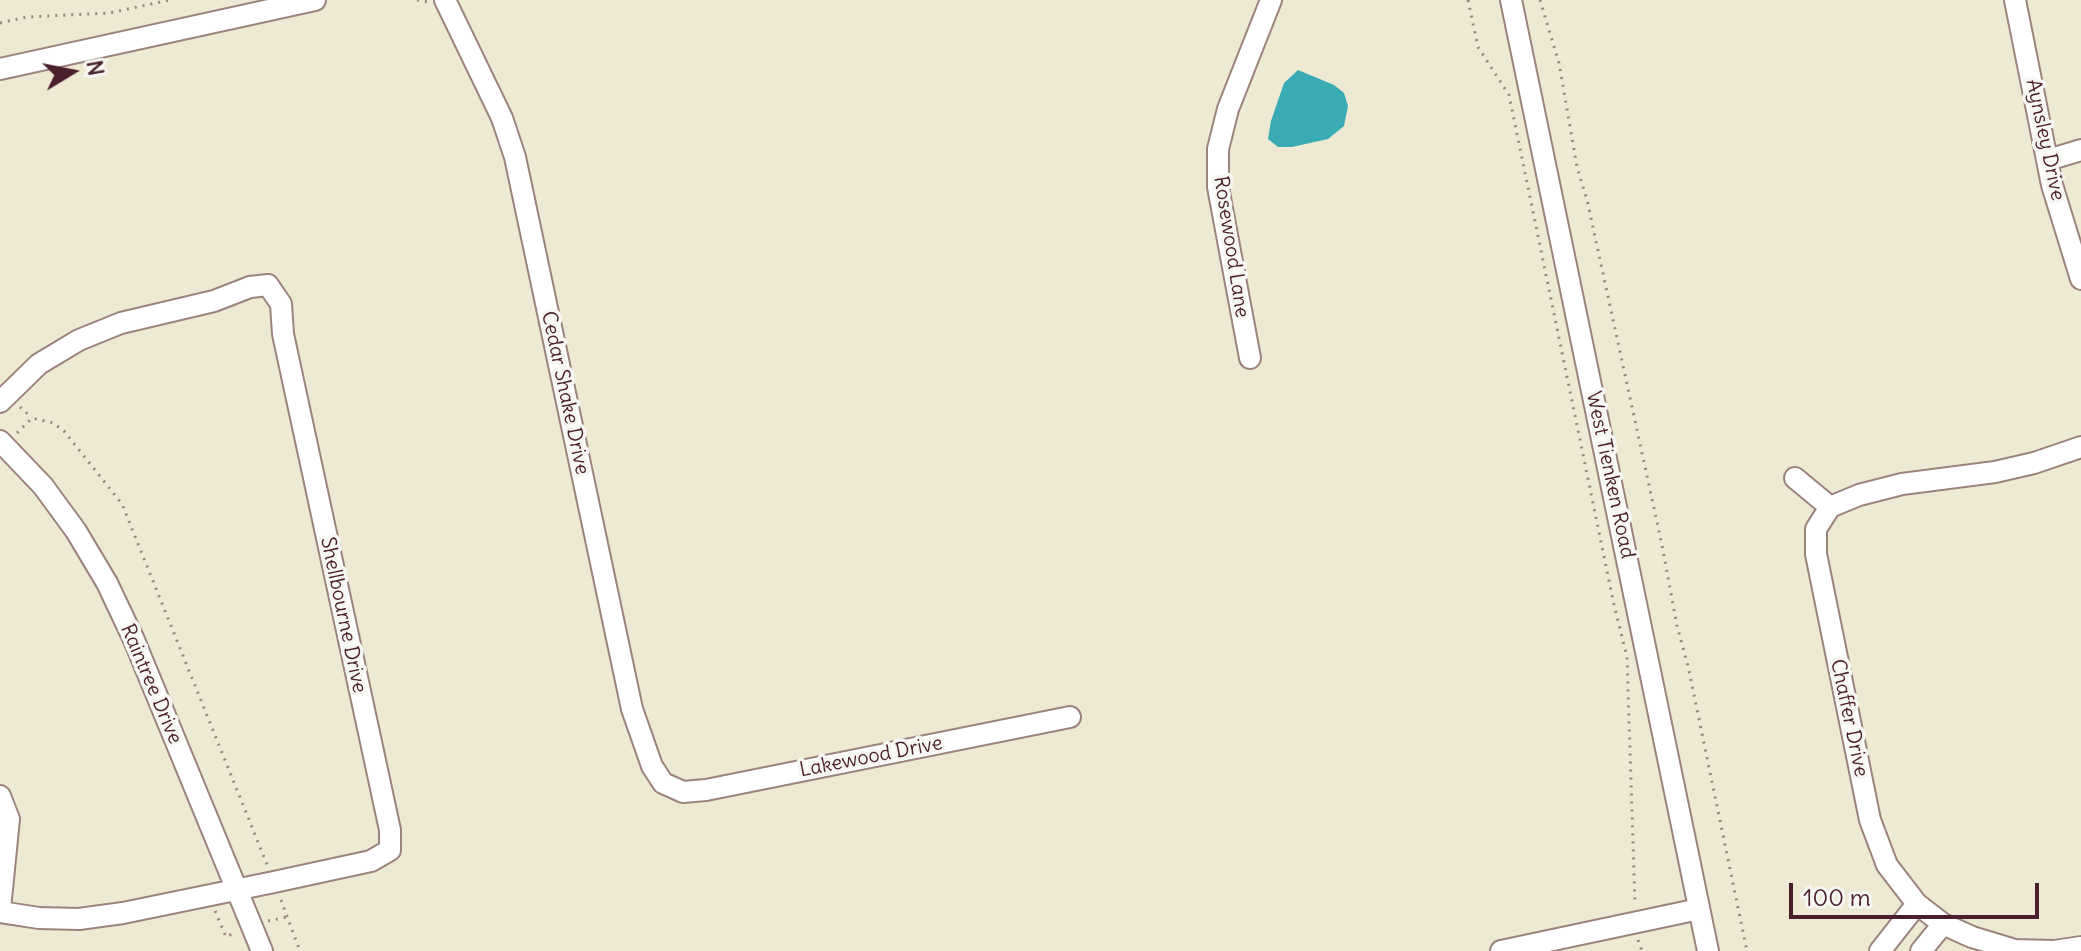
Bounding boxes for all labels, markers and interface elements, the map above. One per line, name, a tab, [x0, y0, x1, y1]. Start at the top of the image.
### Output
north arrow	[32, 32, 112, 112]
text: N	[81, 58, 111, 78]
street label: Aynsley Drive	[2020, 77, 2070, 203]
street label: Rosewood Lane	[1208, 175, 1254, 319]
street label: Cedar Shake Drive	[536, 309, 594, 477]
street label: West Tienken Road	[1581, 389, 1639, 561]
street label: Shellbourne Drive	[315, 535, 371, 695]
street label: Raintree Drive	[115, 620, 187, 748]
street label: Chaffer Drive	[1825, 657, 1873, 779]
street label: Lakewood Drive	[798, 731, 944, 783]
scale bar	[1793, 867, 2043, 917]
text: 100 m	[1803, 882, 1871, 912]

